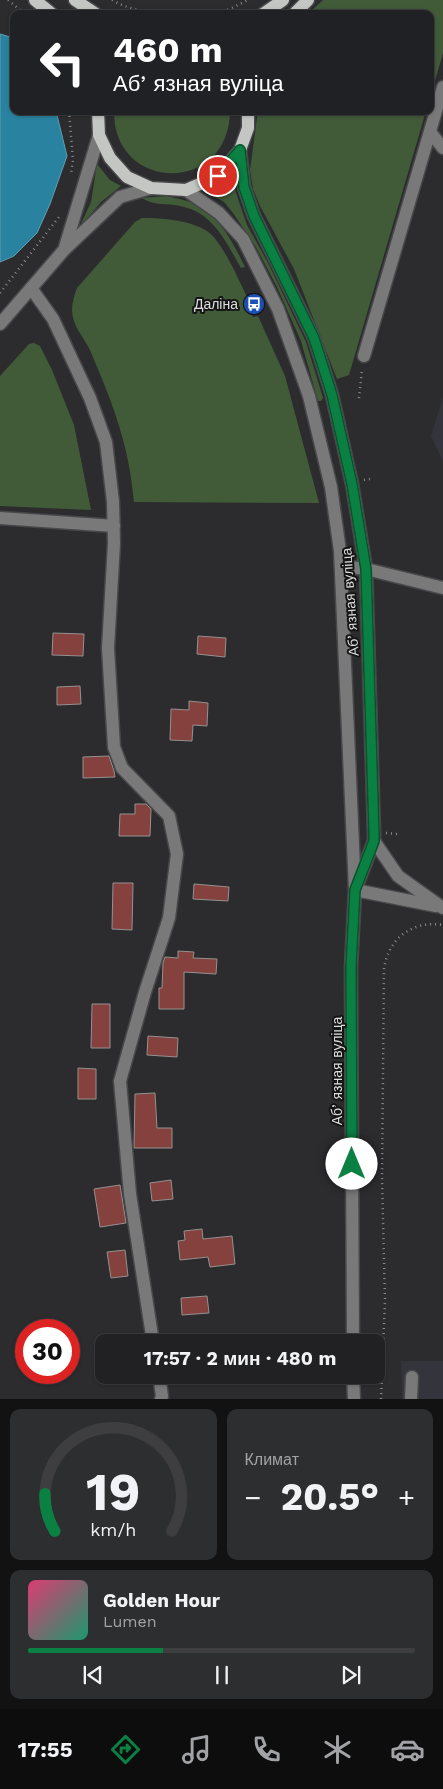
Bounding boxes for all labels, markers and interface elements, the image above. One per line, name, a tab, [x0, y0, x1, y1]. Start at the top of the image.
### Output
text: 460 m	[113, 29, 223, 71]
icon: left	[30, 30, 95, 95]
text: Абʼязная вуліца	[113, 71, 284, 96]
pin	[197, 155, 239, 197]
icon: arrive	[204, 162, 232, 190]
bus stop icon: Даліна	[242, 292, 266, 316]
place label: Даліна	[194, 296, 238, 312]
street label: Абʼязная вуліца	[338, 547, 362, 657]
street label: Абʼязная вуліца	[329, 1017, 345, 1125]
position arrow	[325, 1137, 377, 1189]
speed limit sign: 30	[15, 1319, 80, 1384]
text: 17:57 · 2 мин · 480 m	[144, 1347, 336, 1370]
text: Климат	[245, 1450, 299, 1469]
text: 19	[86, 1462, 140, 1523]
text: 20.5°	[280, 1475, 379, 1519]
text: −	[245, 1481, 261, 1514]
text: +	[398, 1481, 415, 1514]
text: km/h	[90, 1519, 136, 1540]
text: Golden Hour	[103, 1589, 220, 1612]
text: Lumen	[103, 1612, 157, 1631]
icon: previous	[79, 1661, 107, 1689]
icon: pause	[208, 1661, 236, 1689]
icon: next	[337, 1661, 365, 1689]
icon: directions	[108, 1732, 143, 1767]
icon: music	[179, 1732, 214, 1767]
icon: phone	[249, 1732, 284, 1767]
icon: climate	[320, 1732, 355, 1767]
icon: car	[390, 1732, 425, 1767]
text: 17:55	[18, 1737, 73, 1762]

